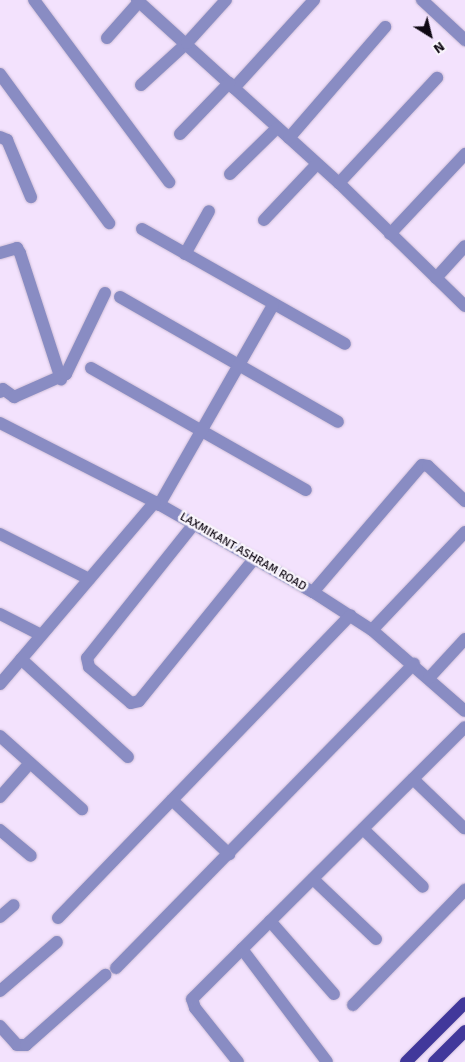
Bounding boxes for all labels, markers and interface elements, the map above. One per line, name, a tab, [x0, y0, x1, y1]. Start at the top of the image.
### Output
north arrow	[405, 10, 455, 60]
text: N	[430, 38, 448, 57]
street label: LAXMIKANT ASHRAM ROAD	[177, 510, 309, 594]

